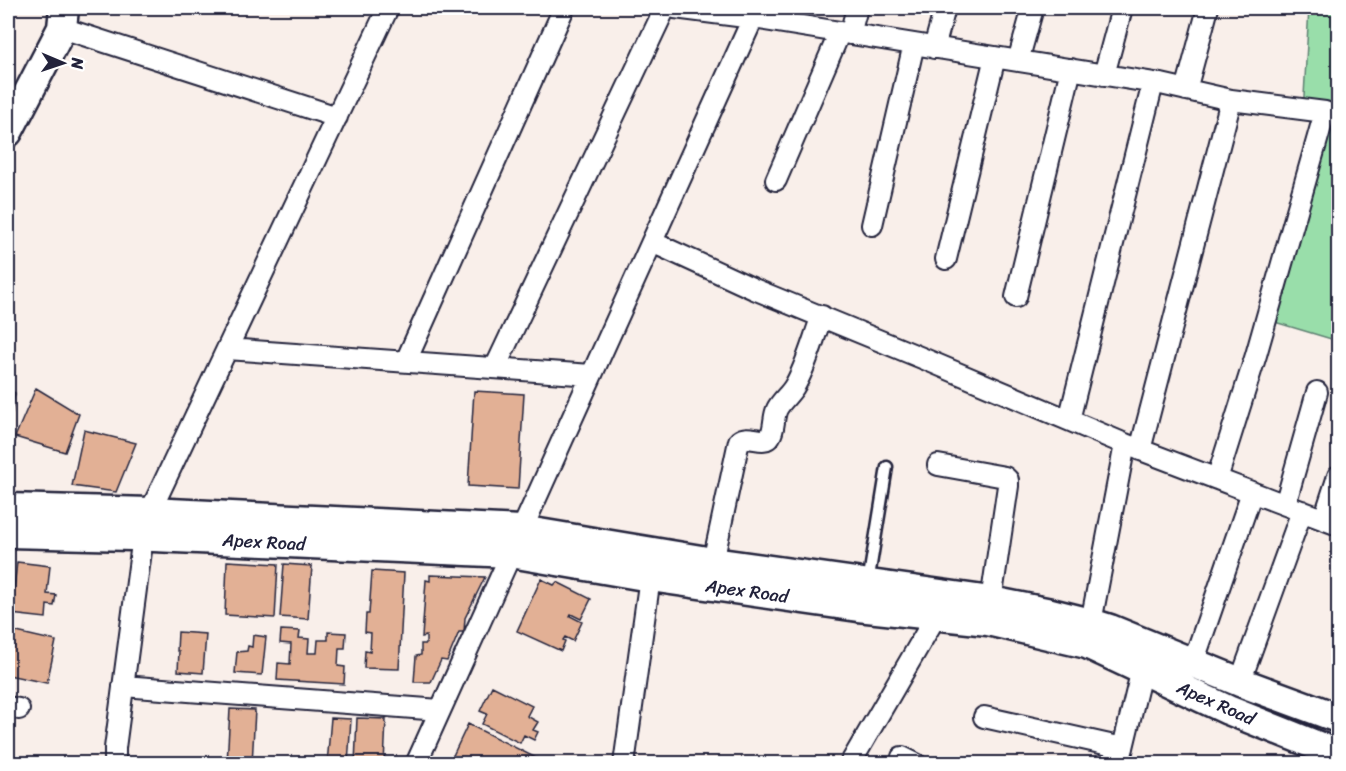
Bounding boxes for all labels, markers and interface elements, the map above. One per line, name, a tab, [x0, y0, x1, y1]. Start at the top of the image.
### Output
north arrow	[33, 33, 93, 93]
text: N	[63, 56, 92, 70]
street label: Apex Road	[221, 524, 308, 560]
street label: Apex Road	[703, 569, 792, 613]
street label: Apex Road	[1171, 671, 1262, 735]

